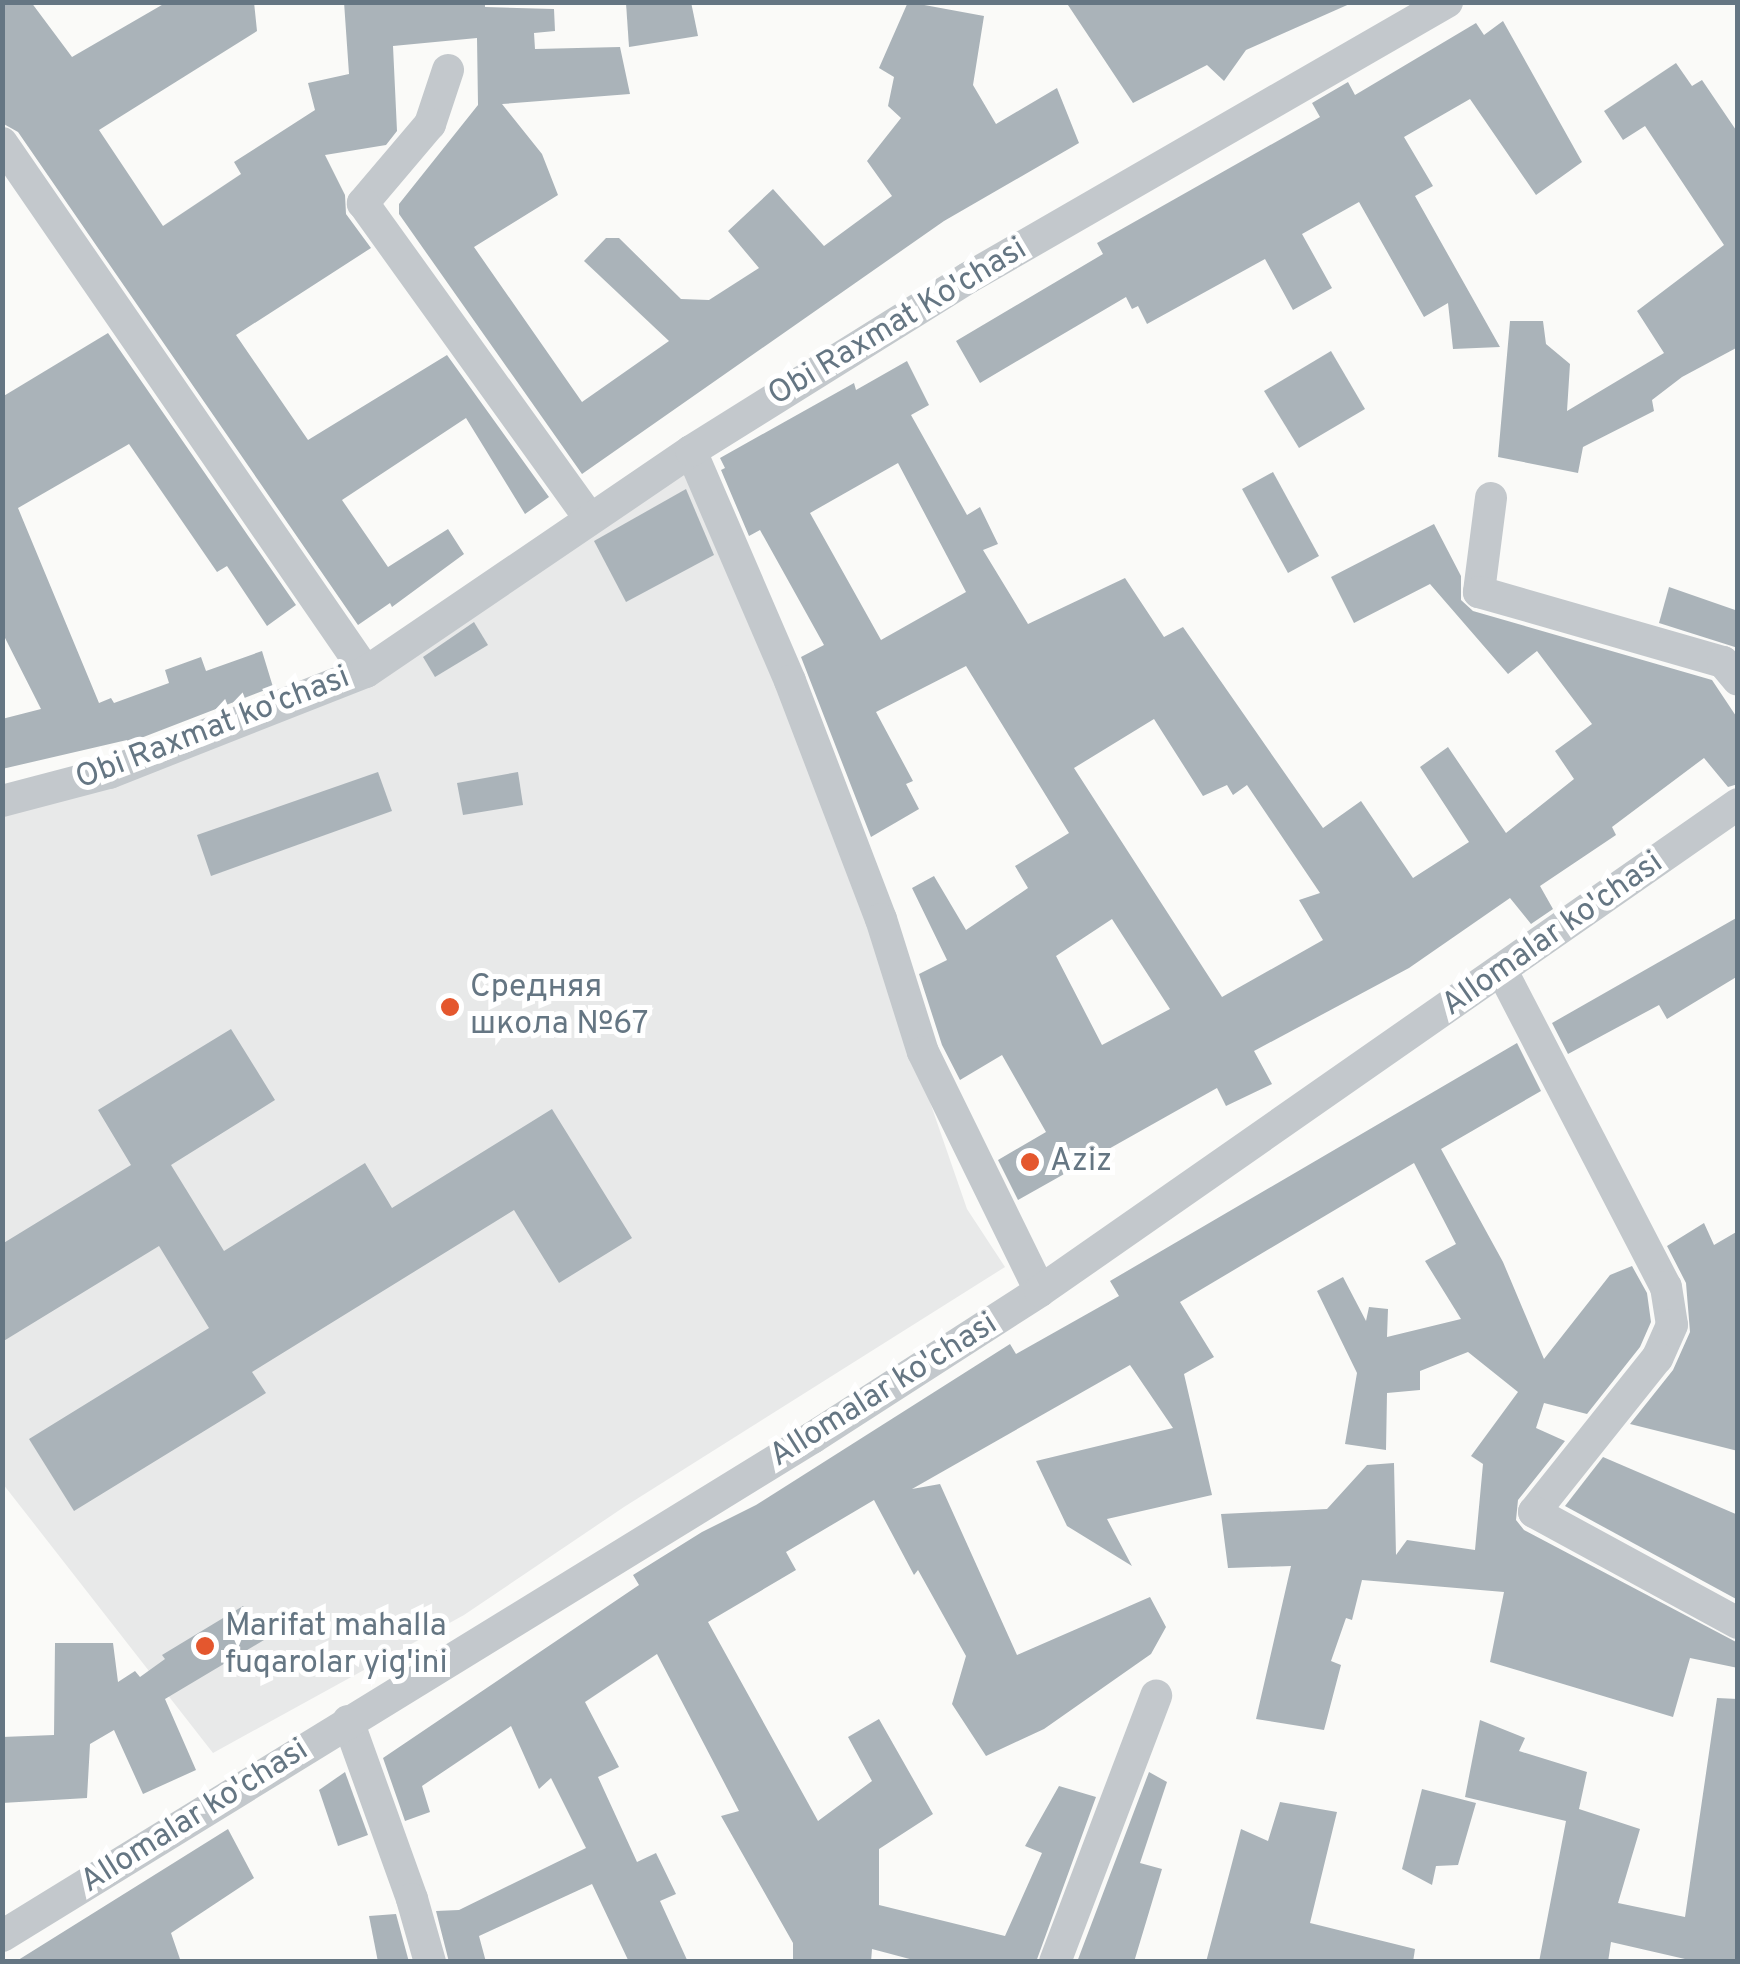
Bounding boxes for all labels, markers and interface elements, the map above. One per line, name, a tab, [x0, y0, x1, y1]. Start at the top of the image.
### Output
street label: Obi Raxmat Ko'chasi	[762, 231, 1034, 415]
street label: Obi Raxmat ko'chasi	[71, 659, 355, 799]
street label: Allomalar ko'chasi	[1435, 844, 1671, 1026]
place label: Средняя школа №67	[470, 970, 649, 1045]
marker: Средняя школа №67	[439, 996, 461, 1018]
place label: Aziz	[1050, 1143, 1112, 1181]
marker: Aziz	[1019, 1151, 1041, 1173]
street label: Allomalar ko'chasi	[763, 1306, 1005, 1476]
place label: Marifat mahalla fuqarolar yig'ini	[225, 1609, 448, 1684]
marker: Marifat mahalla fuqarolar yig'ini	[194, 1635, 216, 1657]
street label: Allomalar ko'chasi	[74, 1732, 316, 1902]

